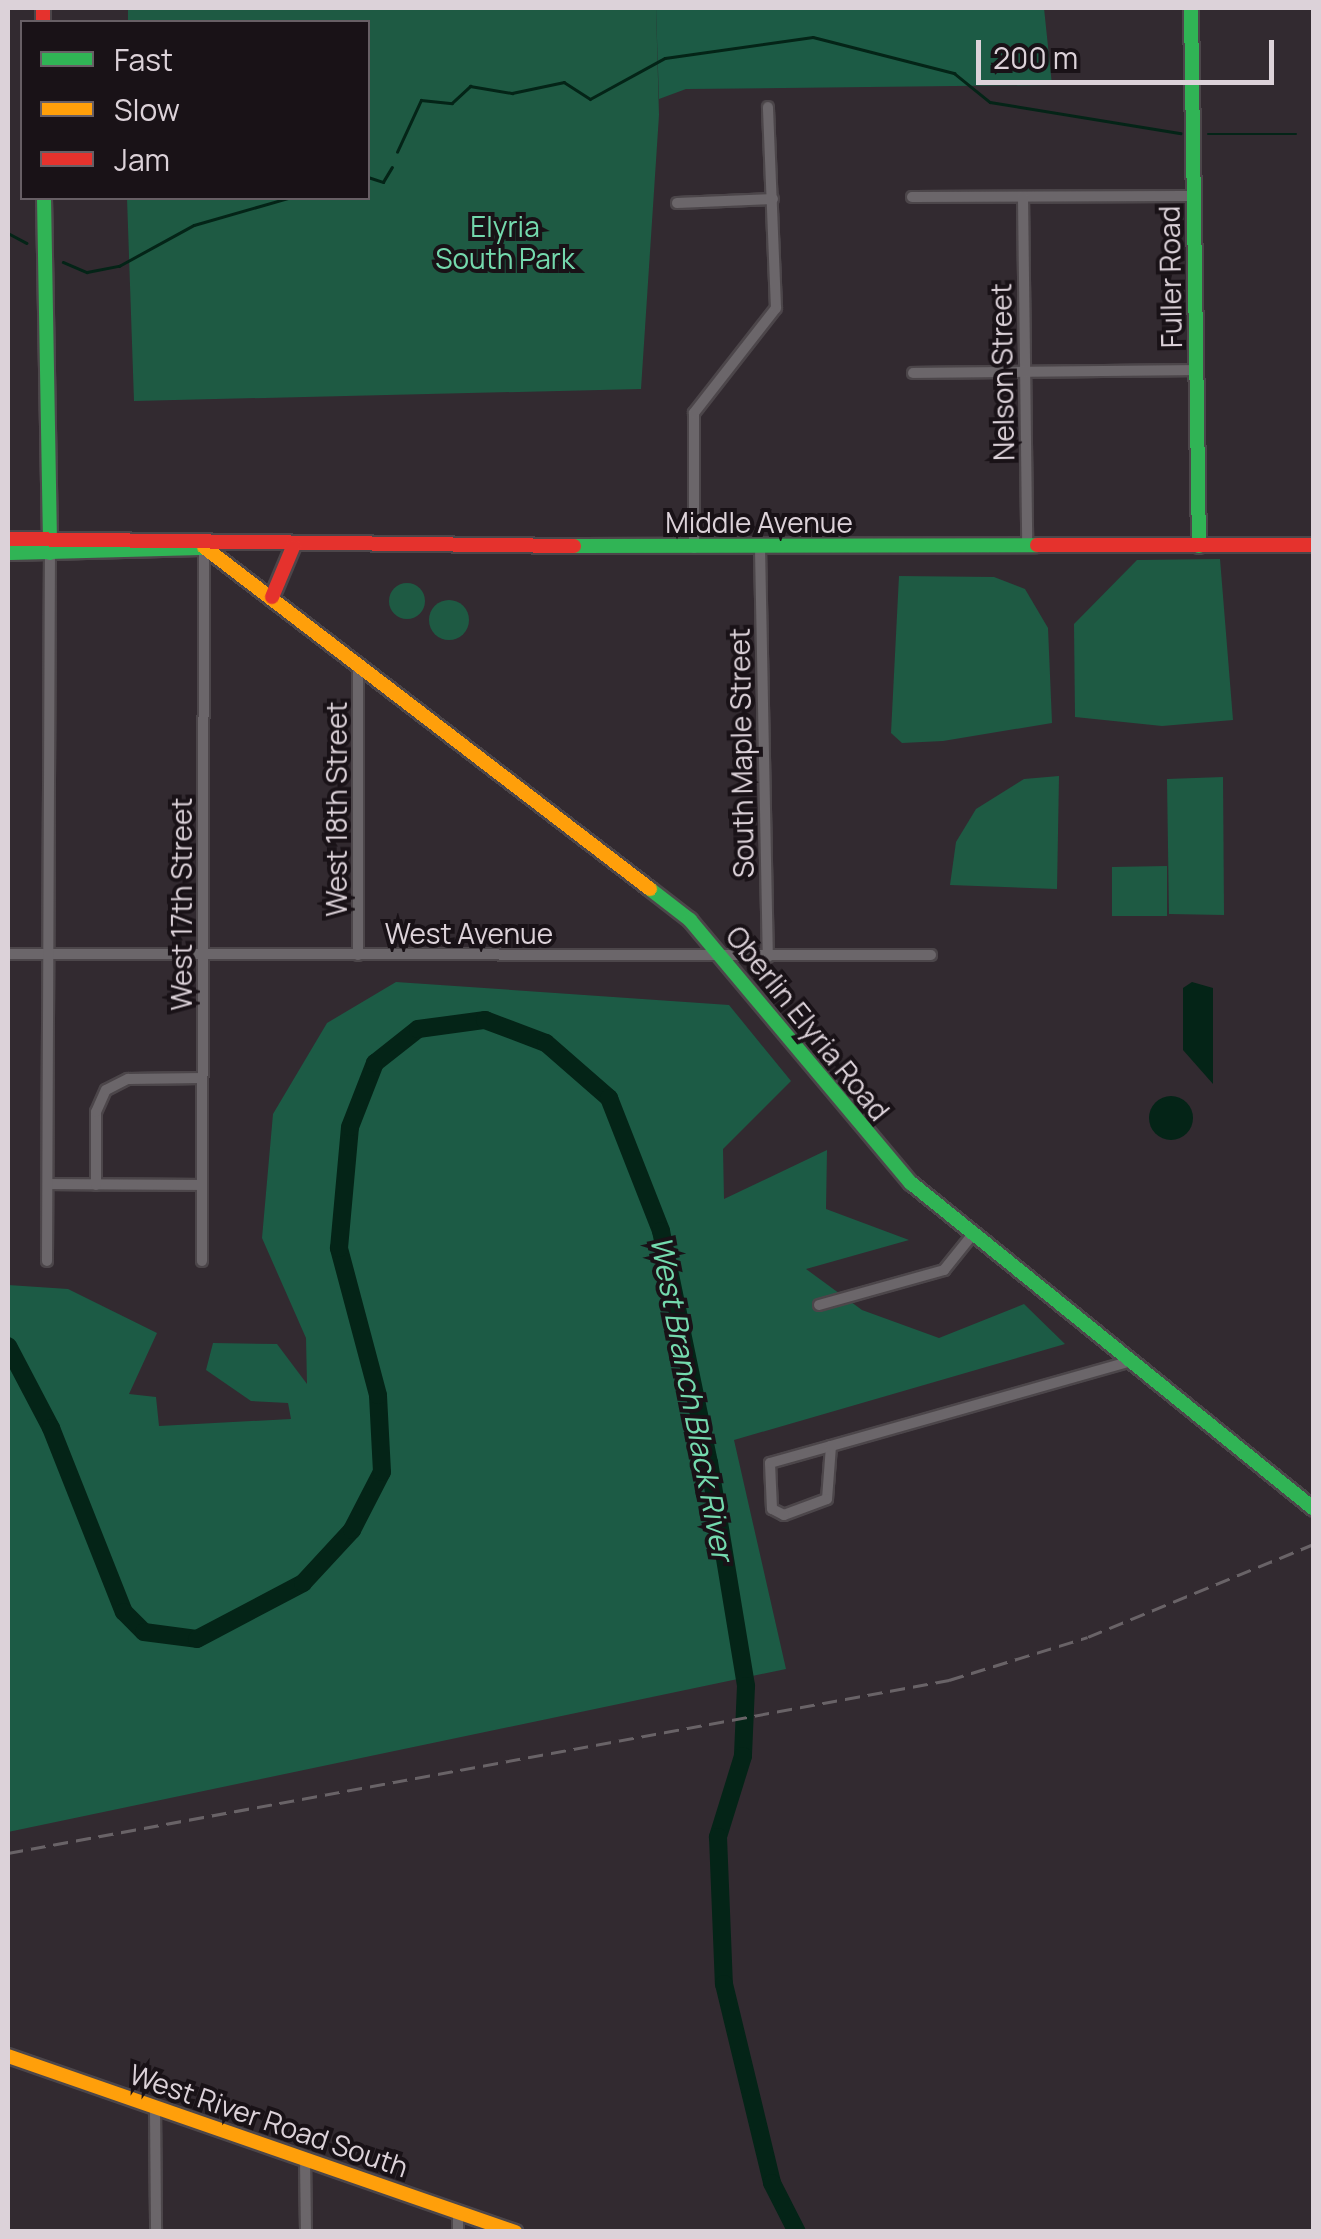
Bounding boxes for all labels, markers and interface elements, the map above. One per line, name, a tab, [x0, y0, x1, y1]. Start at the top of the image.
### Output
legend	[20, 20, 370, 200]
scale bar	[981, 20, 1278, 82]
text: 200 m	[993, 37, 1078, 78]
text: Fast	[114, 39, 173, 80]
text: Slow	[114, 89, 180, 130]
text: Jam	[114, 139, 170, 180]
street label: Fuller Road	[1152, 206, 1188, 348]
park label: Elyria South Park	[435, 209, 575, 275]
street label: Nelson Street	[984, 283, 1020, 461]
street label: Middle Avenue	[665, 505, 853, 539]
street label: South Maple Street	[722, 628, 760, 878]
street label: West 18th Street	[319, 701, 353, 917]
street label: West 17th Street	[164, 797, 198, 1011]
street label: West Avenue	[385, 916, 553, 950]
street label: Oberlin Elyria Road	[719, 919, 897, 1127]
water label: West Branch Black River	[643, 1233, 741, 1563]
street label: West River Road South	[125, 2056, 413, 2184]

